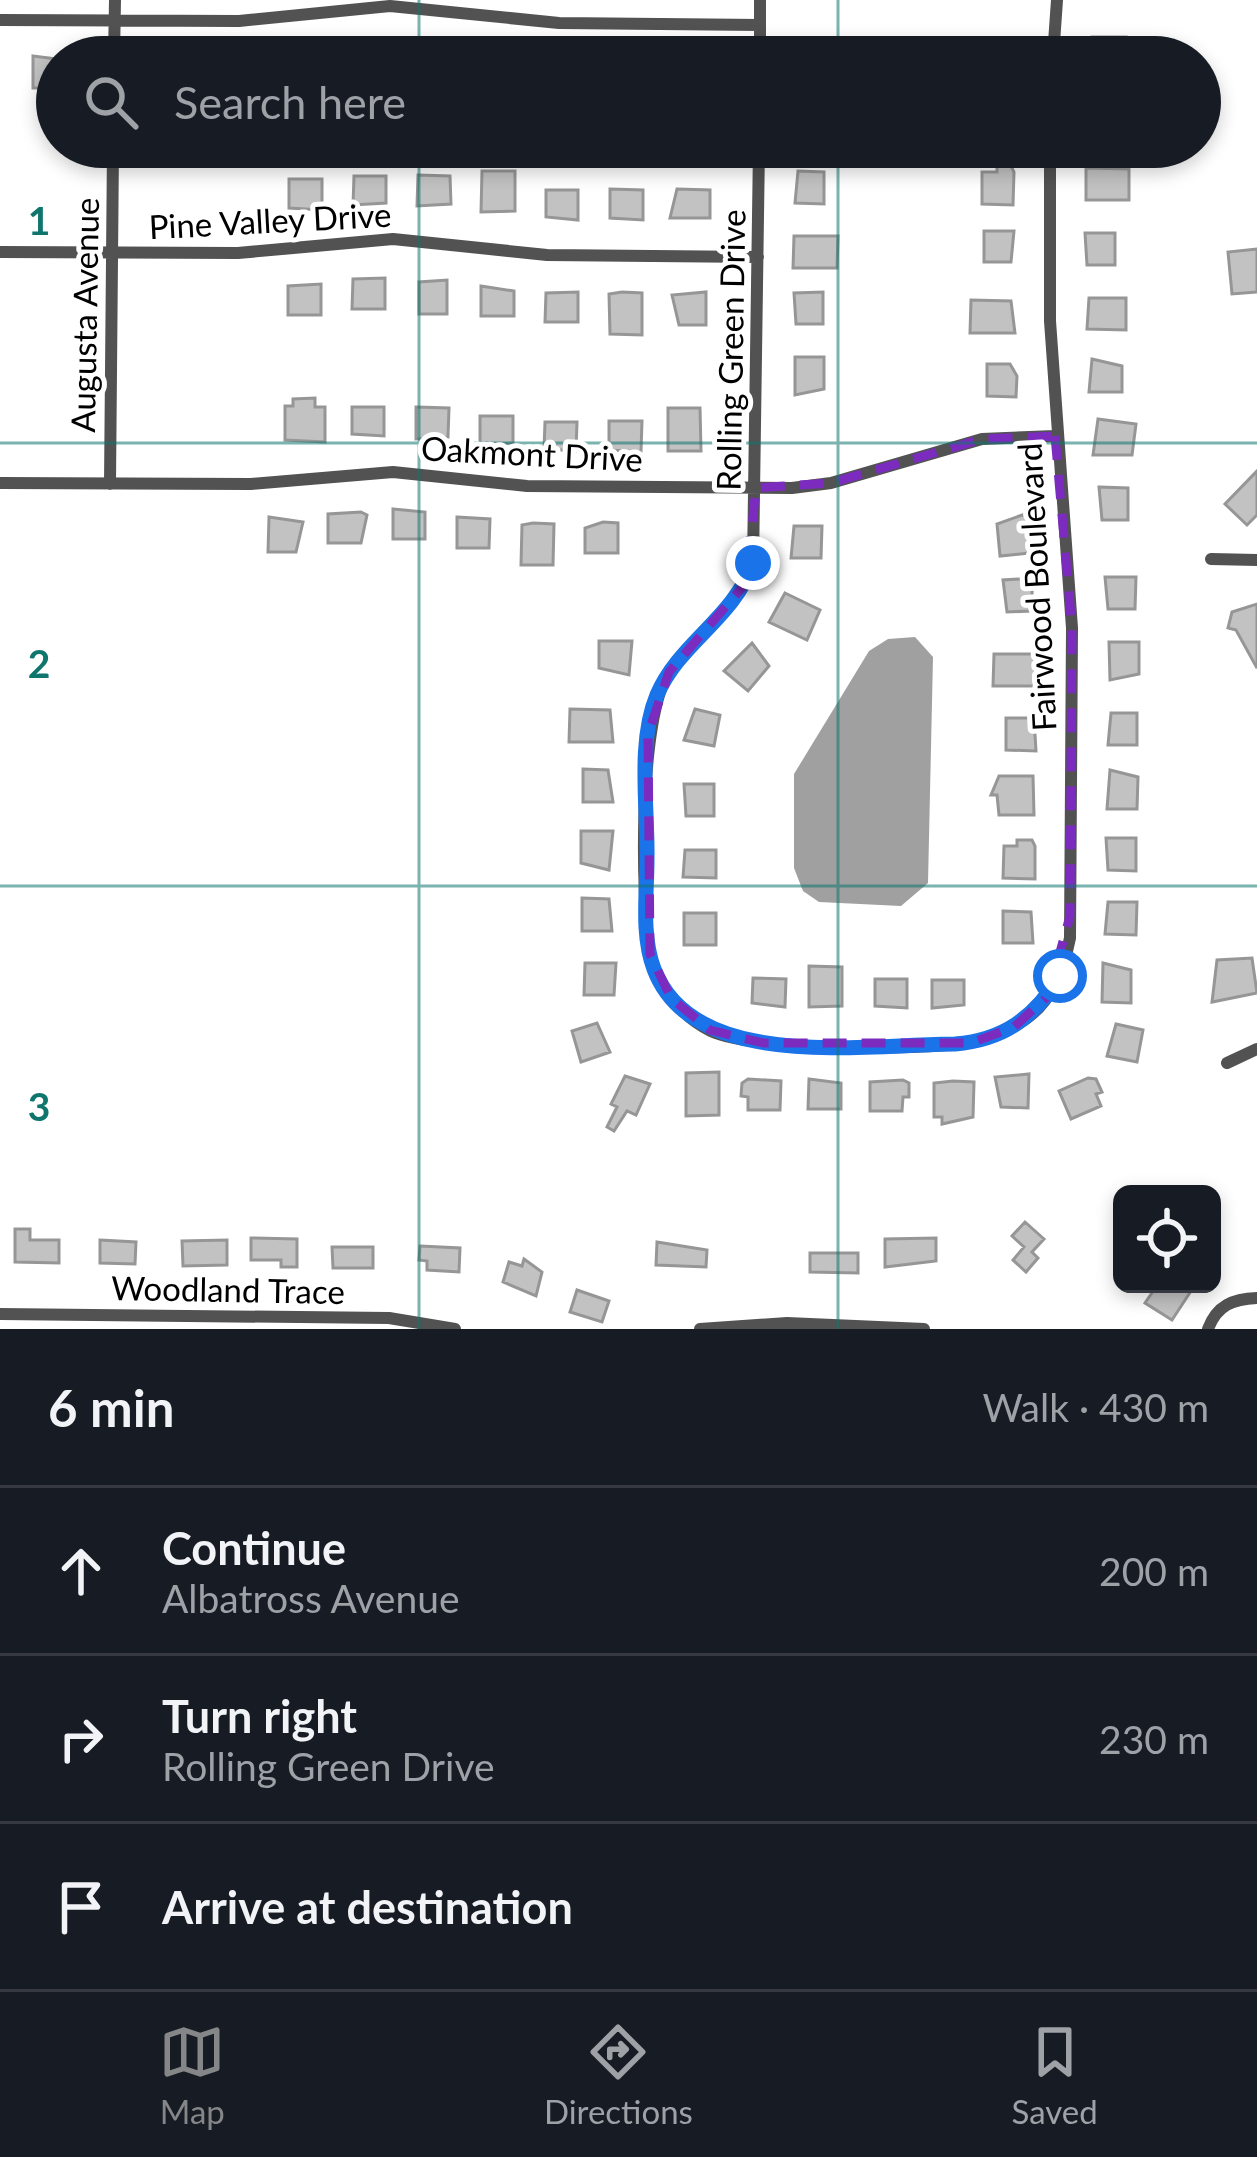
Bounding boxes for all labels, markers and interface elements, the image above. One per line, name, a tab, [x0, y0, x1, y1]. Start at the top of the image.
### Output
search box	[36, 36, 1221, 168]
icon: search	[78, 69, 144, 135]
text: Search here	[174, 75, 406, 129]
street label: Pine Valley Drive	[148, 194, 392, 246]
text: 1	[28, 197, 50, 243]
street label: Augusta Avenue	[62, 197, 106, 433]
street label: Rolling Green Drive	[708, 209, 752, 491]
street label: Oakmont Drive	[420, 427, 644, 479]
street label: Fairwood Boulevard	[1008, 442, 1064, 732]
route end	[726, 536, 780, 590]
text: 2	[28, 640, 50, 686]
route start	[1033, 949, 1087, 1003]
text: 3	[28, 1083, 50, 1129]
map controls	[1113, 1185, 1221, 1293]
button: locate	[1113, 1185, 1221, 1293]
street label: Woodland Trace	[111, 1267, 345, 1311]
text: 6 min	[48, 1377, 174, 1438]
text: Walk · 430 m	[982, 1384, 1209, 1430]
text: Continue	[162, 1521, 346, 1575]
icon: ahead	[48, 1538, 114, 1604]
text: 200 m	[1099, 1548, 1209, 1594]
text: Albatross Avenue	[162, 1575, 460, 1621]
text: Turn right	[162, 1689, 357, 1743]
icon: right	[48, 1706, 114, 1772]
text: 230 m	[1099, 1716, 1209, 1762]
text: Rolling Green Drive	[162, 1743, 495, 1789]
icon: arrive	[48, 1874, 114, 1940]
text: Arrive at destination	[162, 1880, 573, 1934]
tab: Map	[159, 2019, 225, 2131]
tab: Directions	[544, 2019, 693, 2131]
tab: Saved	[1011, 2019, 1098, 2131]

